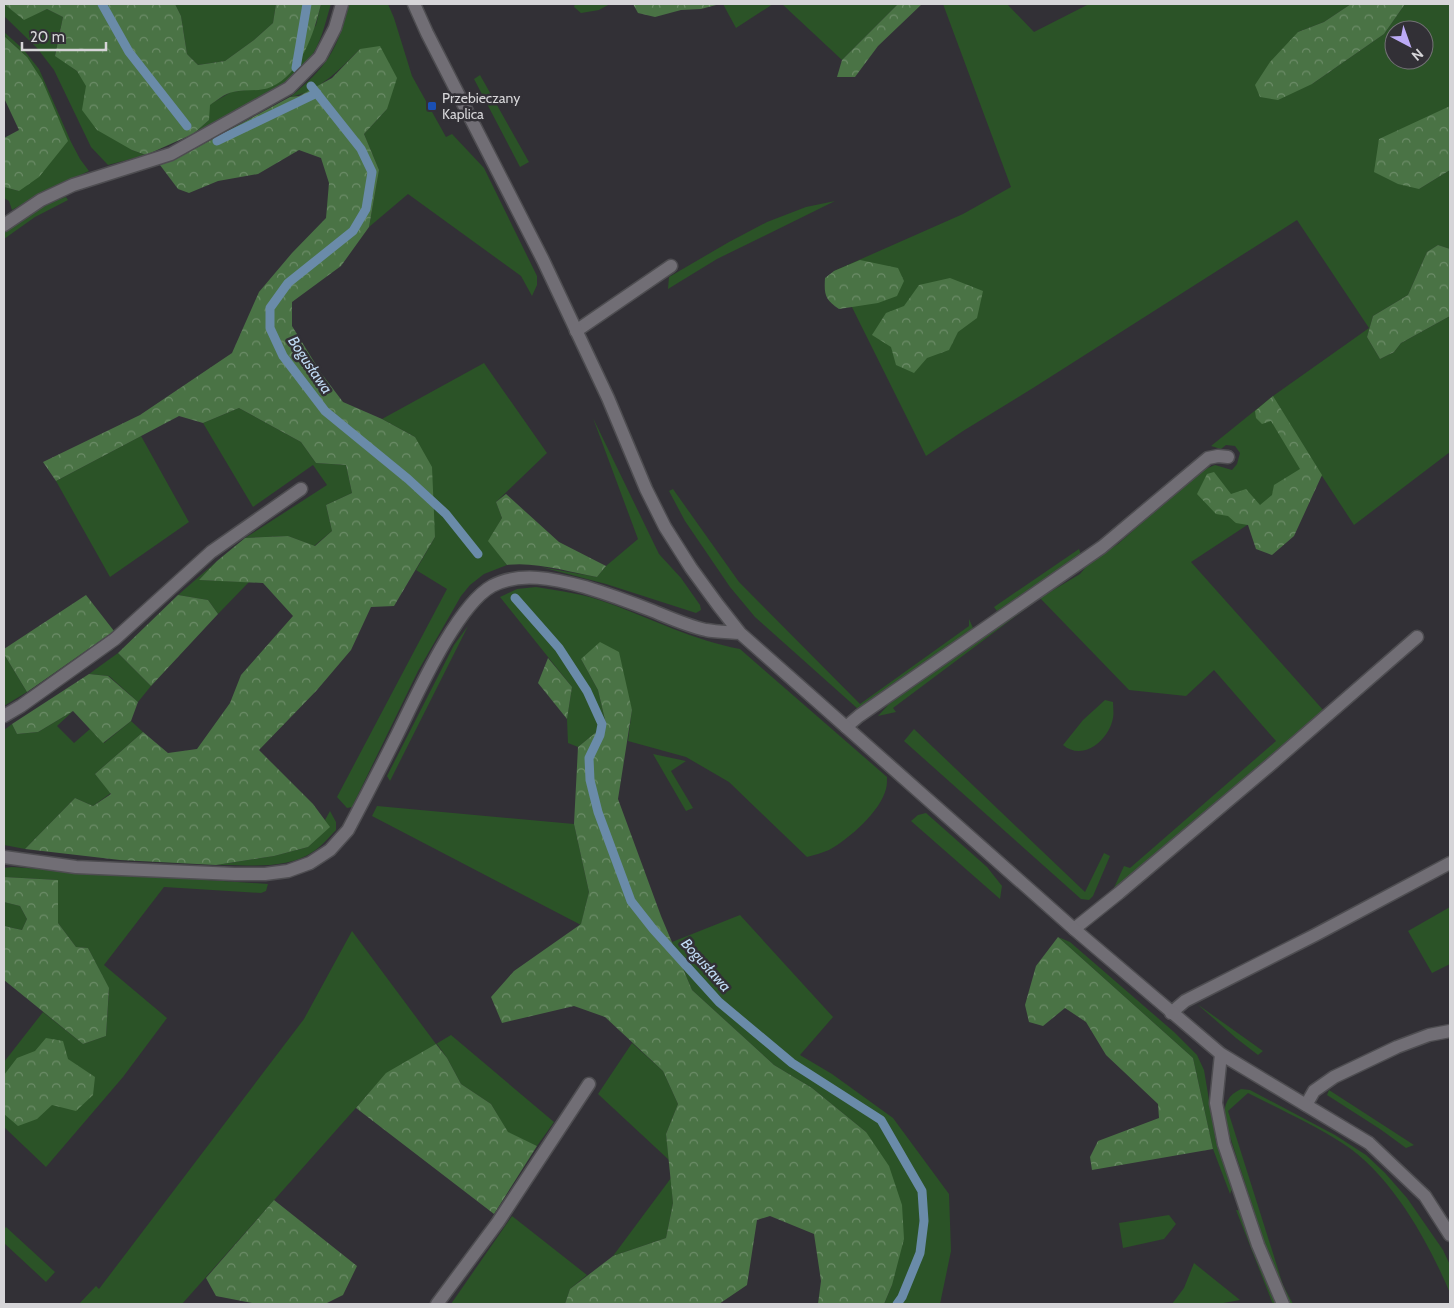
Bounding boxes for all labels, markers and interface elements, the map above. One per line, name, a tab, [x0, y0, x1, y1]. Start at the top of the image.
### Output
scale bar	[22, 20, 106, 52]
north arrow	[1384, 20, 1434, 70]
text: 20 m	[30, 28, 65, 46]
text: N	[1408, 45, 1427, 65]
place label: Przebieczany Kaplica	[442, 89, 520, 123]
marker: Przebieczany Kaplica	[426, 100, 438, 112]
water label: Bogusława	[284, 333, 336, 397]
water label: Bogusława	[677, 935, 735, 995]

